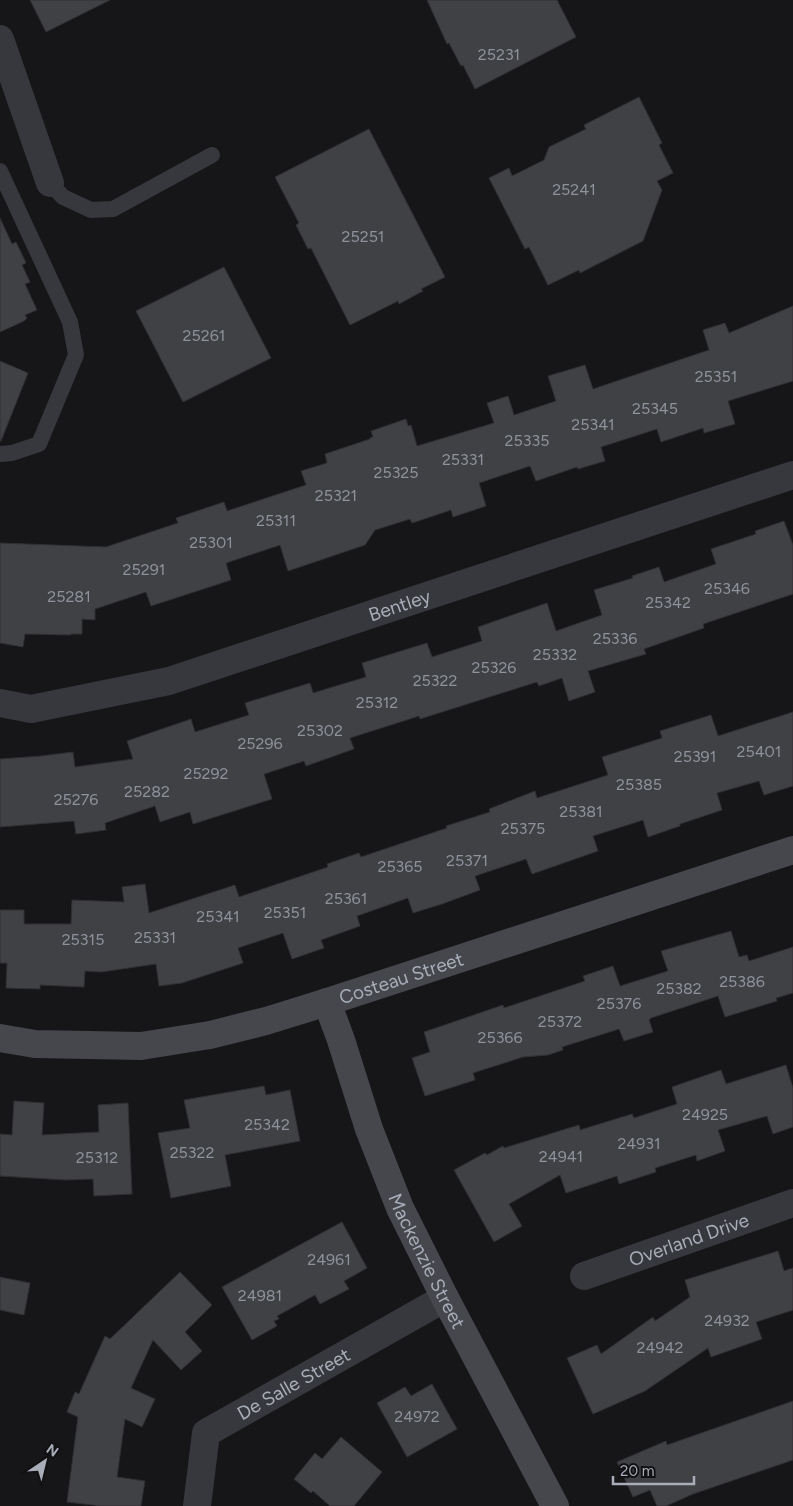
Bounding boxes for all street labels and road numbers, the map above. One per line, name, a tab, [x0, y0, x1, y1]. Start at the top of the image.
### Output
street label: Bentley	[365, 584, 433, 626]
street label: Costeau Street	[336, 947, 466, 1009]
street label: Mackenzie Street	[384, 1190, 470, 1332]
street label: Overland Drive	[626, 1208, 752, 1271]
street label: De Salle Street	[233, 1343, 354, 1425]

